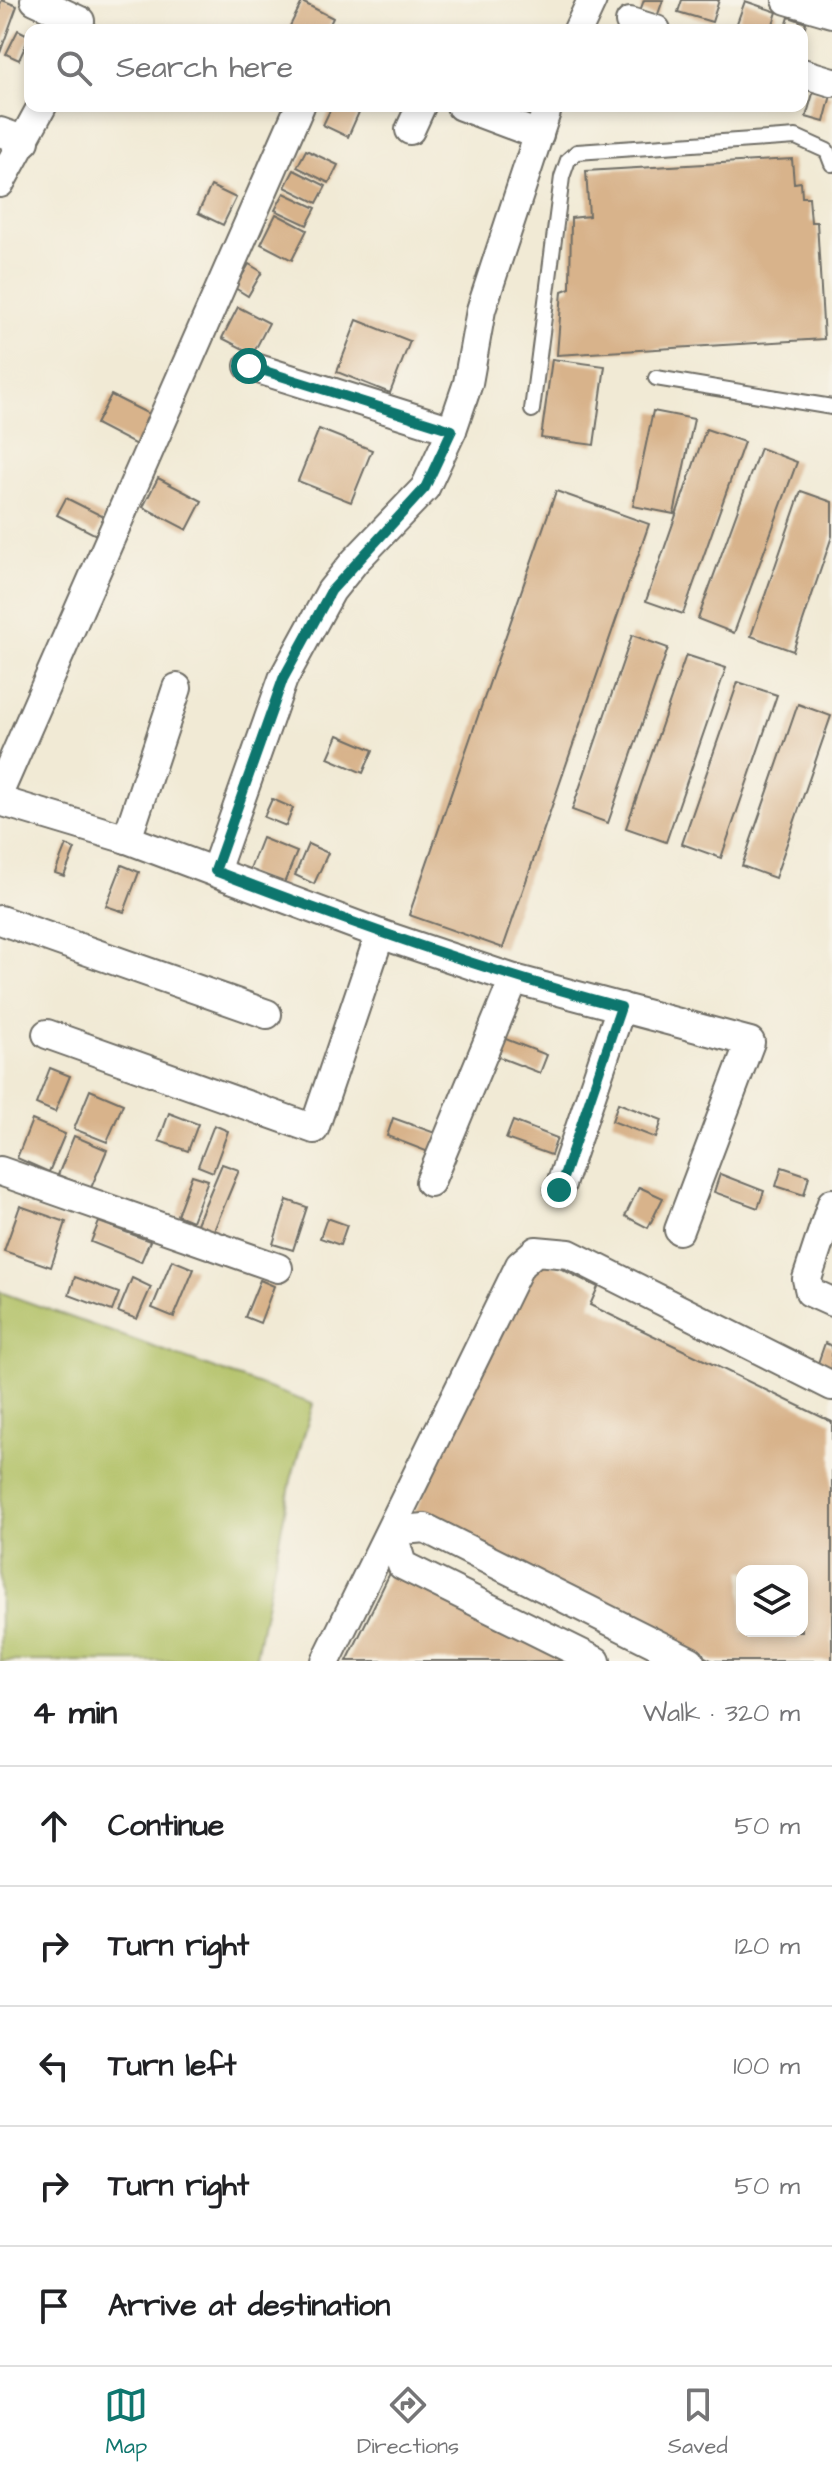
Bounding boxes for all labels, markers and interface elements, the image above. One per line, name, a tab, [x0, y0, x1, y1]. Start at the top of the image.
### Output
search box	[24, 24, 808, 112]
icon: search	[52, 46, 96, 90]
text: Search here	[116, 47, 293, 89]
route start	[231, 348, 267, 384]
route end	[541, 1172, 577, 1208]
map controls	[736, 1565, 808, 1637]
button: layers	[736, 1565, 808, 1637]
text: 4 min	[32, 1689, 117, 1737]
text: Walk · 320 m	[643, 1695, 800, 1731]
icon: ahead	[32, 1804, 76, 1848]
text: Continue	[108, 1805, 224, 1847]
text: 50 m	[735, 1808, 800, 1844]
icon: right	[32, 1924, 76, 1968]
text: Turn right	[108, 1925, 249, 1967]
text: 120 m	[735, 1928, 800, 1964]
icon: left	[32, 2044, 76, 2088]
text: Turn left	[108, 2045, 236, 2087]
text: 100 m	[733, 2048, 800, 2084]
icon: right	[32, 2164, 76, 2208]
text: Turn right	[108, 2165, 249, 2207]
text: 50 m	[735, 2168, 800, 2204]
icon: arrive	[32, 2284, 76, 2328]
text: Arrive at destination	[108, 2285, 390, 2327]
tab: Map	[104, 2383, 148, 2462]
tab: Directions	[357, 2383, 459, 2462]
tab: Saved	[668, 2383, 728, 2462]

